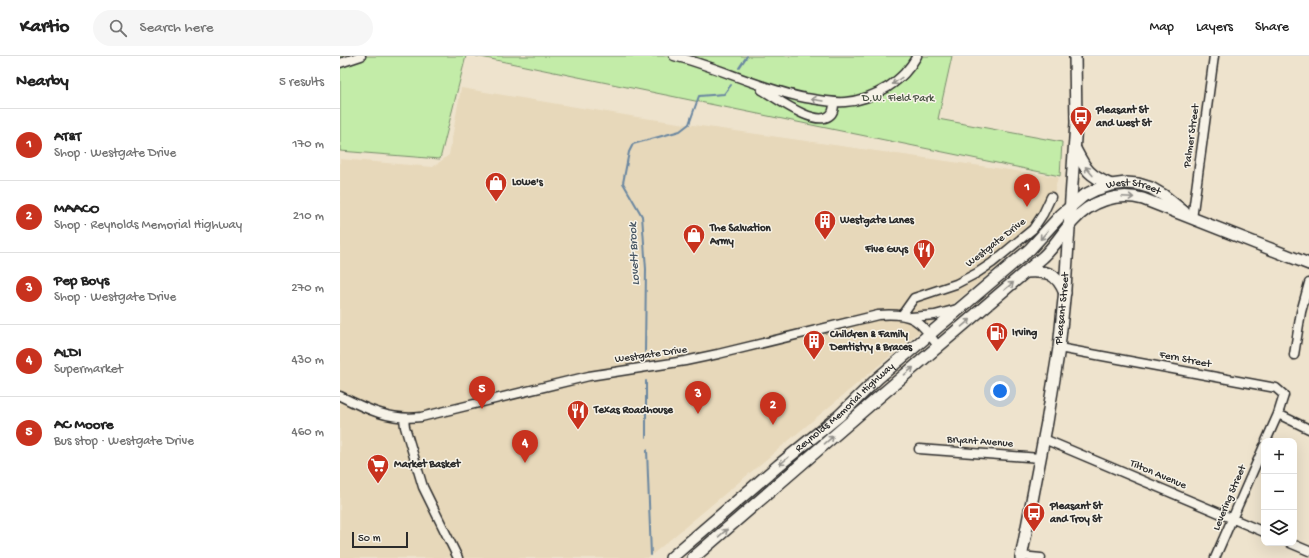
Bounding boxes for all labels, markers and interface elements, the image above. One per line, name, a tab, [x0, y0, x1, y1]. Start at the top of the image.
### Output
search box	[93, 10, 373, 46]
text: Kartio	[20, 16, 69, 39]
icon: search	[107, 17, 129, 39]
text: Search here	[139, 19, 213, 37]
text: Map	[1150, 19, 1174, 36]
text: Layers	[1196, 19, 1233, 36]
text: Share	[1255, 19, 1289, 36]
text: Nearby	[16, 72, 69, 92]
text: 5 results	[279, 75, 324, 90]
one-way arrow	[891, 76, 902, 85]
park label: D.W. Field Park	[861, 93, 935, 105]
one-way arrow	[810, 96, 823, 104]
street label: Palmer Street	[1181, 102, 1203, 169]
bus stop icon: Pleasant St and west St	[1068, 104, 1094, 137]
place label: Pleasant St and west St	[1095, 104, 1153, 130]
text: AT&T	[54, 128, 81, 146]
text: 1	[26, 137, 32, 152]
text: 170 m	[292, 137, 324, 152]
text: Shop · Westgate Drive	[54, 146, 176, 161]
one-way arrow	[1084, 166, 1093, 176]
shop icon: Lowe's	[483, 170, 509, 203]
pin: 1	[1014, 174, 1040, 207]
place label: Lowe's	[512, 177, 544, 189]
street label: West Street	[1105, 177, 1164, 199]
one-way arrow	[1121, 193, 1134, 200]
text: MAACO	[54, 200, 99, 218]
building icon: Westgate Lanes	[812, 208, 838, 241]
text: 2	[26, 209, 32, 224]
text: 210 m	[293, 209, 324, 224]
place label: Westgate Lanes	[839, 214, 915, 228]
street label: Westgate Drive	[964, 216, 1029, 270]
text: Shop · Reynolds Memorial Highway	[54, 218, 242, 233]
water label: Lovett Brook	[626, 221, 644, 286]
shop icon: The Salvation Army	[681, 222, 707, 255]
place label: The Salvation Army	[709, 222, 772, 248]
one-way arrow	[1039, 230, 1048, 240]
restaurant icon: Five Guys	[911, 237, 937, 270]
place label: Five Guys	[864, 244, 909, 256]
street label: Pleasant Street	[1053, 271, 1072, 346]
text: Pep Boys	[54, 272, 109, 290]
text: 3	[26, 281, 32, 296]
text: 270 m	[291, 281, 324, 296]
one-way arrow	[1004, 282, 1015, 291]
text: Shop · Westgate Drive	[54, 290, 176, 305]
one-way arrow	[960, 319, 971, 328]
fuel station icon: Irving	[984, 320, 1010, 353]
place label: Irving	[1012, 327, 1038, 340]
building icon: Children & Family Dentistry & Braces	[801, 328, 827, 361]
place label: Children & Family Dentistry & Braces	[829, 329, 913, 354]
text: ALDI	[54, 344, 82, 362]
street label: Westgate Drive	[614, 344, 688, 366]
street label: Fern Street	[1157, 349, 1213, 371]
text: 4	[26, 353, 32, 368]
text: 430 m	[291, 353, 324, 368]
street label: Reynolds Memorial Highway	[793, 360, 897, 455]
text: Supermarket	[54, 362, 123, 377]
one-way arrow	[903, 367, 914, 376]
pin: 5	[469, 376, 495, 409]
pin: 3	[685, 381, 711, 414]
your location	[990, 381, 1010, 401]
pin: 2	[760, 392, 786, 425]
restaurant icon: Texas Roadhouse	[565, 398, 591, 431]
place label: Texas Roadhouse	[593, 405, 674, 417]
text: AC Moore	[54, 416, 114, 434]
text: 5	[26, 425, 32, 440]
text: 460 m	[292, 425, 324, 440]
pin: 4	[512, 430, 538, 463]
text: Bus stop · Westgate Drive	[54, 434, 194, 449]
street label: Bryant Avenue	[945, 434, 1014, 450]
one-way arrow	[823, 436, 834, 445]
map controls	[1261, 438, 1297, 546]
button: +	[1261, 438, 1297, 474]
supermarket icon: Market Basket	[365, 452, 391, 485]
one-way arrow	[779, 456, 790, 465]
street label: Tilton Avenue	[1127, 457, 1188, 492]
place label: Market Basket	[394, 458, 462, 471]
street label: Levering Street	[1211, 462, 1250, 533]
button: −	[1261, 474, 1297, 510]
bus stop icon: Pleasant St and Troy St	[1021, 500, 1047, 533]
place label: Pleasant St and Troy St	[1049, 500, 1104, 526]
button: layers	[1261, 510, 1297, 546]
one-way arrow	[717, 528, 728, 537]
scale bar	[352, 530, 408, 549]
text: 50 m	[358, 533, 380, 545]

